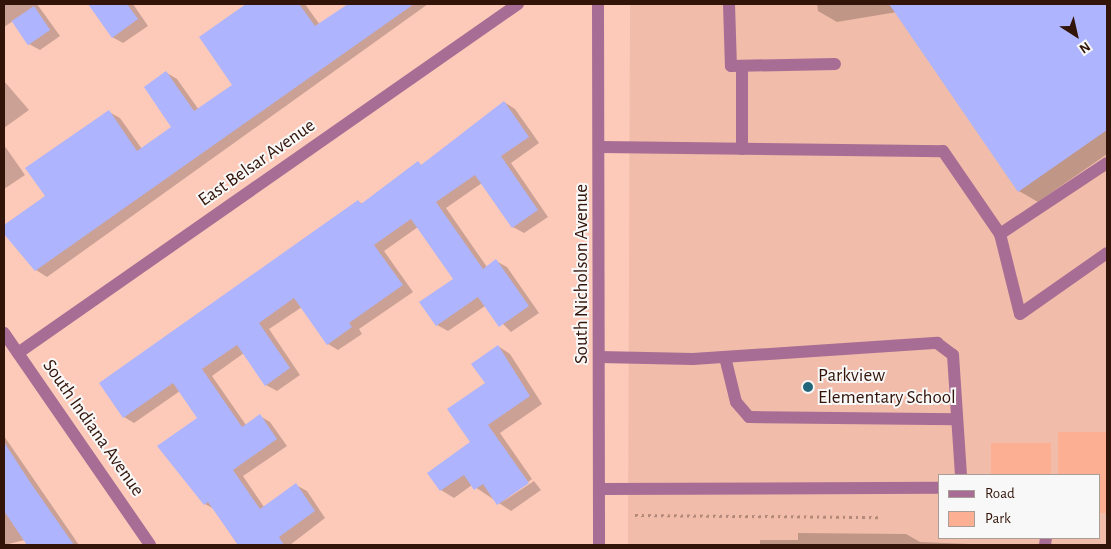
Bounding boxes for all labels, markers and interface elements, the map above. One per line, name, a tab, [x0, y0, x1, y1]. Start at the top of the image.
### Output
north arrow	[1051, 10, 1101, 60]
text: N	[1077, 39, 1093, 56]
street label: East Belsar Avenue	[194, 114, 320, 212]
street label: South Nicholson Avenue	[571, 184, 593, 364]
street label: South Indiana Avenue	[37, 355, 149, 501]
place label: Parkview Elementary School	[818, 365, 956, 409]
marker: Parkview Elementary School	[802, 381, 814, 393]
legend	[938, 474, 1101, 539]
text: Road	[985, 486, 1015, 501]
text: Park	[985, 511, 1011, 526]

